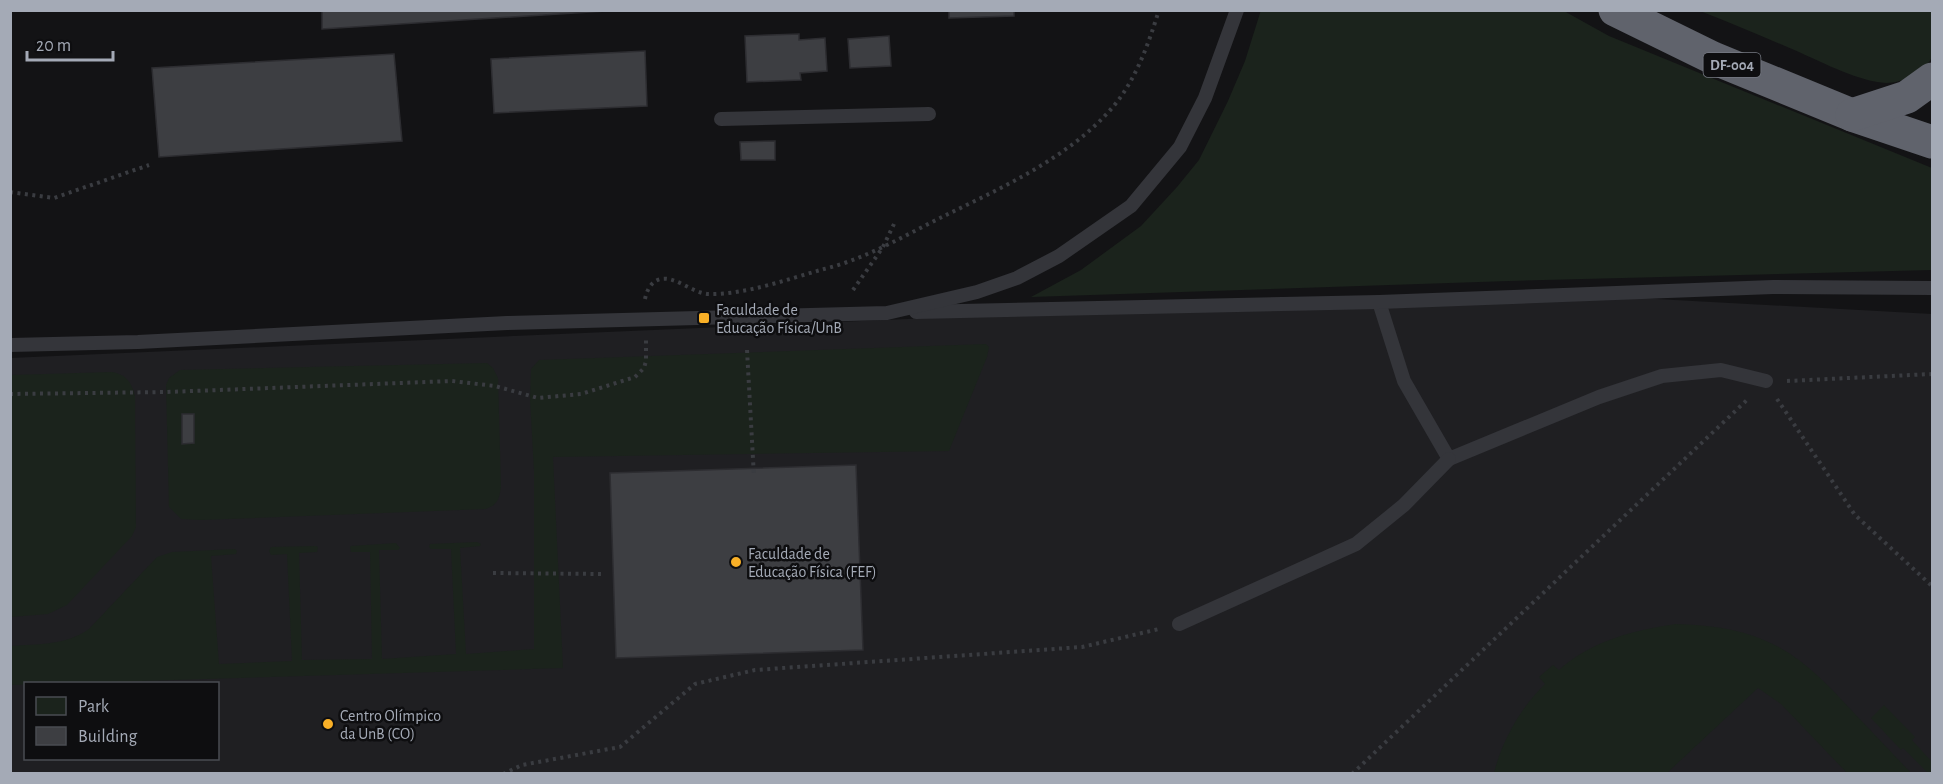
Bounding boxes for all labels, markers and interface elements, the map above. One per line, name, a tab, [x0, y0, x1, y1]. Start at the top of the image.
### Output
scale bar	[27, 24, 112, 62]
text: 20 m	[36, 37, 71, 55]
road number: DF-004	[1704, 53, 1760, 77]
place label: Faculdade de Educação Física/UnB	[716, 302, 842, 336]
marker: Faculdade de Educação Física/UnB	[697, 311, 711, 325]
place label: Faculdade de Educação Física (FEF)	[748, 546, 877, 580]
marker: Faculdade de Educação Física (FEF)	[729, 555, 743, 569]
legend	[24, 682, 219, 760]
text: Park	[78, 698, 110, 716]
place label: Centro Olímpico da UnB (CO)	[340, 708, 441, 742]
marker: Centro Olímpico da UnB (CO)	[321, 717, 335, 731]
text: Building	[78, 728, 138, 746]

